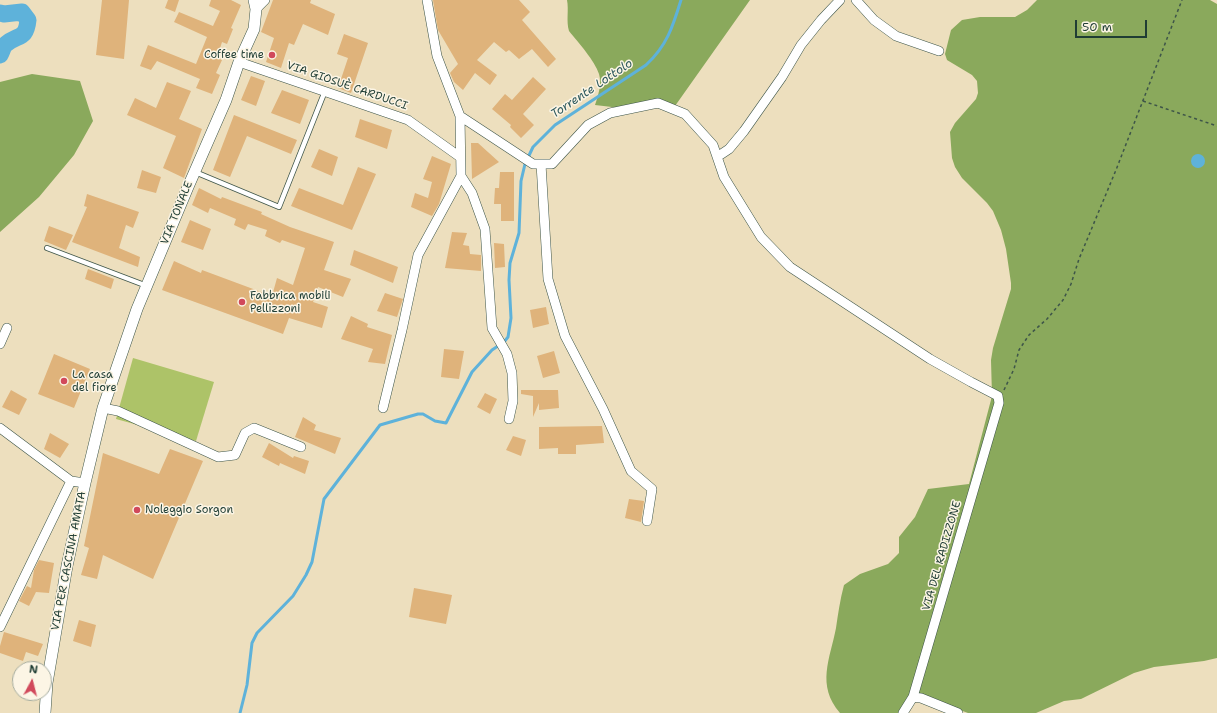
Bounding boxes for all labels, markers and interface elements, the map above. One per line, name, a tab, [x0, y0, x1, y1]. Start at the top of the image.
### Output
scale bar	[1077, 12, 1149, 38]
text: 50 m	[1082, 19, 1112, 35]
place label: Coffee time	[204, 48, 264, 62]
marker: Coffee time	[267, 50, 277, 60]
water label: Torrente Lottolo	[548, 56, 636, 122]
street label: VIA GIOSUÈ CARDUCCI	[285, 59, 409, 113]
street label: VIA TONALE	[158, 179, 196, 247]
place label: Fabbrica mobili Pellizzoni	[250, 289, 331, 315]
marker: Fabbrica mobili Pellizzoni	[237, 297, 247, 307]
place label: La casa del fiore	[72, 368, 117, 394]
marker: La casa del fiore	[59, 376, 69, 386]
street label: VIA PER CASCINA AMATA	[49, 490, 89, 632]
street label: VIA DEL RADIZZONE	[920, 500, 964, 612]
place label: Noleggio Sorgon	[145, 503, 233, 517]
marker: Noleggio Sorgon	[132, 505, 142, 515]
north arrow	[12, 661, 52, 701]
text: N	[28, 662, 39, 678]

